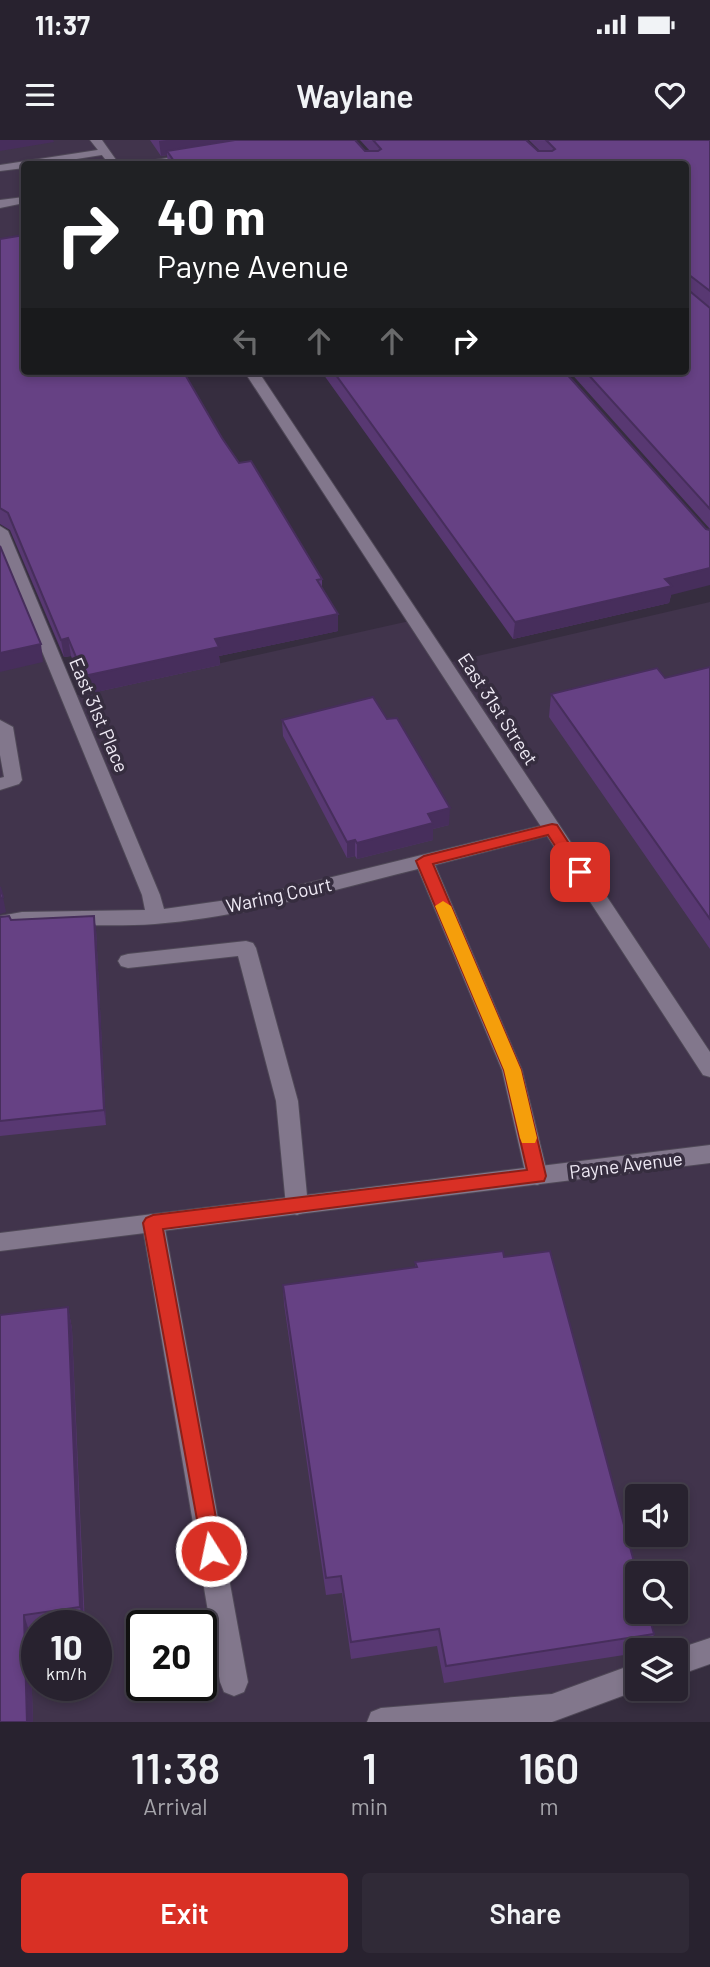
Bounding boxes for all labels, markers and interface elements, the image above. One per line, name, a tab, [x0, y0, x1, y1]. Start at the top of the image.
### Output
text: 11:37	[35, 9, 90, 40]
icon: menu	[21, 76, 59, 114]
text: Waylane	[296, 76, 414, 114]
icon: heart	[651, 76, 689, 114]
text: 40 m	[157, 186, 265, 245]
icon: right	[42, 189, 133, 280]
text: Payne Avenue	[157, 246, 349, 284]
icon: left	[227, 322, 265, 360]
icon: ahead	[300, 322, 338, 360]
icon: ahead	[373, 322, 411, 360]
icon: right	[446, 322, 484, 360]
street label: East 31st Street	[454, 648, 543, 769]
street label: East 31st Place	[65, 654, 134, 776]
pin	[550, 842, 610, 902]
icon: arrive	[561, 853, 599, 891]
street label: Waring Court	[224, 872, 334, 917]
street label: Payne Avenue	[568, 1146, 684, 1183]
map controls	[625, 1484, 688, 1701]
button: sound	[625, 1484, 688, 1547]
position arrow	[174, 1514, 248, 1588]
button: search	[625, 1561, 688, 1624]
speed limit sign: 20	[126, 1610, 217, 1701]
text: 10	[50, 1625, 83, 1667]
button: layers	[625, 1638, 688, 1701]
text: km/h	[46, 1662, 87, 1684]
text: 11:38	[131, 1742, 220, 1792]
text: 1	[362, 1742, 377, 1792]
text: 160	[519, 1742, 579, 1792]
text: Arrival	[143, 1792, 207, 1820]
text: min	[351, 1792, 388, 1820]
text: m	[539, 1792, 558, 1820]
button: Exit	[21, 1873, 348, 1953]
button: Share	[362, 1873, 689, 1953]

